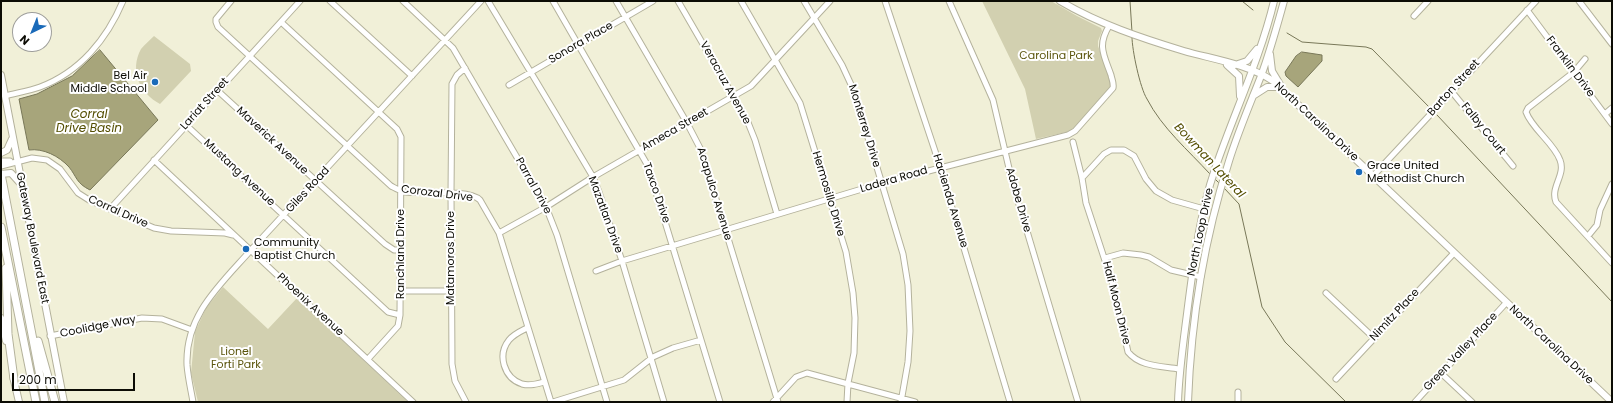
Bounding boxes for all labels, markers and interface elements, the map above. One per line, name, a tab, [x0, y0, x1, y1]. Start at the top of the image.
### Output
north arrow	[12, 12, 52, 52]
street label: Sonora Place	[546, 19, 616, 67]
text: N	[16, 31, 33, 49]
street label: Franklin Drive	[1543, 34, 1597, 100]
street label: Veracruz Avenue	[697, 39, 753, 127]
park label: Carolina Park	[1019, 49, 1093, 63]
street label: Barton Street	[1425, 57, 1483, 119]
place label: Bel Air Middle School	[71, 69, 147, 95]
street label: Lariat Street	[178, 75, 232, 133]
marker: Bel Air Middle School	[150, 77, 160, 87]
street label: North Carolina Drive	[1271, 80, 1361, 164]
street label: Monterrey Drive	[845, 83, 883, 169]
street label: Falby Court	[1458, 100, 1508, 158]
street label: Maverick Avenue	[233, 104, 311, 178]
street label: Ameca Street	[639, 106, 711, 154]
water label: Corral Drive Basin	[56, 108, 122, 136]
water label: Bowman Lateral	[1171, 121, 1247, 201]
street label: Mustang Avenue	[201, 137, 277, 209]
street label: Acapulco Avenue	[694, 146, 734, 242]
street label: Hermosillo Drive	[809, 150, 847, 238]
street label: Hacienda Avenue	[929, 152, 971, 250]
street label: Parral Drive	[512, 155, 554, 217]
place label: Grace United Methodist Church	[1367, 159, 1465, 185]
street label: Taxco Drive	[640, 161, 672, 225]
street label: Giles Road	[283, 164, 333, 216]
street label: Ladera Road	[859, 164, 929, 196]
street label: Adobe Drive	[1002, 166, 1034, 234]
marker: Grace United Methodist Church	[1354, 167, 1364, 177]
street label: Gateway Boulevard East	[13, 171, 51, 305]
street label: Mazatlan Drive	[585, 175, 625, 255]
street label: Corozal Drive	[400, 183, 474, 205]
street label: North Loop Drive	[1185, 187, 1217, 277]
street label: Corral Drive	[86, 193, 150, 231]
street label: Ranchland Drive	[394, 209, 408, 299]
street label: Matamoros Drive	[444, 211, 458, 305]
place label: Community Baptist Church	[254, 236, 335, 262]
marker: Community Baptist Church	[241, 244, 251, 254]
street label: Half Moon Drive	[1099, 260, 1133, 346]
street label: Phoenix Avenue	[274, 271, 346, 339]
street label: Nimitz Place	[1368, 286, 1422, 344]
street label: North Carolina Drive	[1506, 303, 1596, 387]
street label: Green Valley Place	[1421, 310, 1501, 394]
street label: Coolidge Way	[59, 313, 137, 341]
park label: Lionel Forti Park	[211, 345, 261, 371]
scale bar	[14, 365, 137, 391]
text: 200 m	[19, 371, 57, 388]

